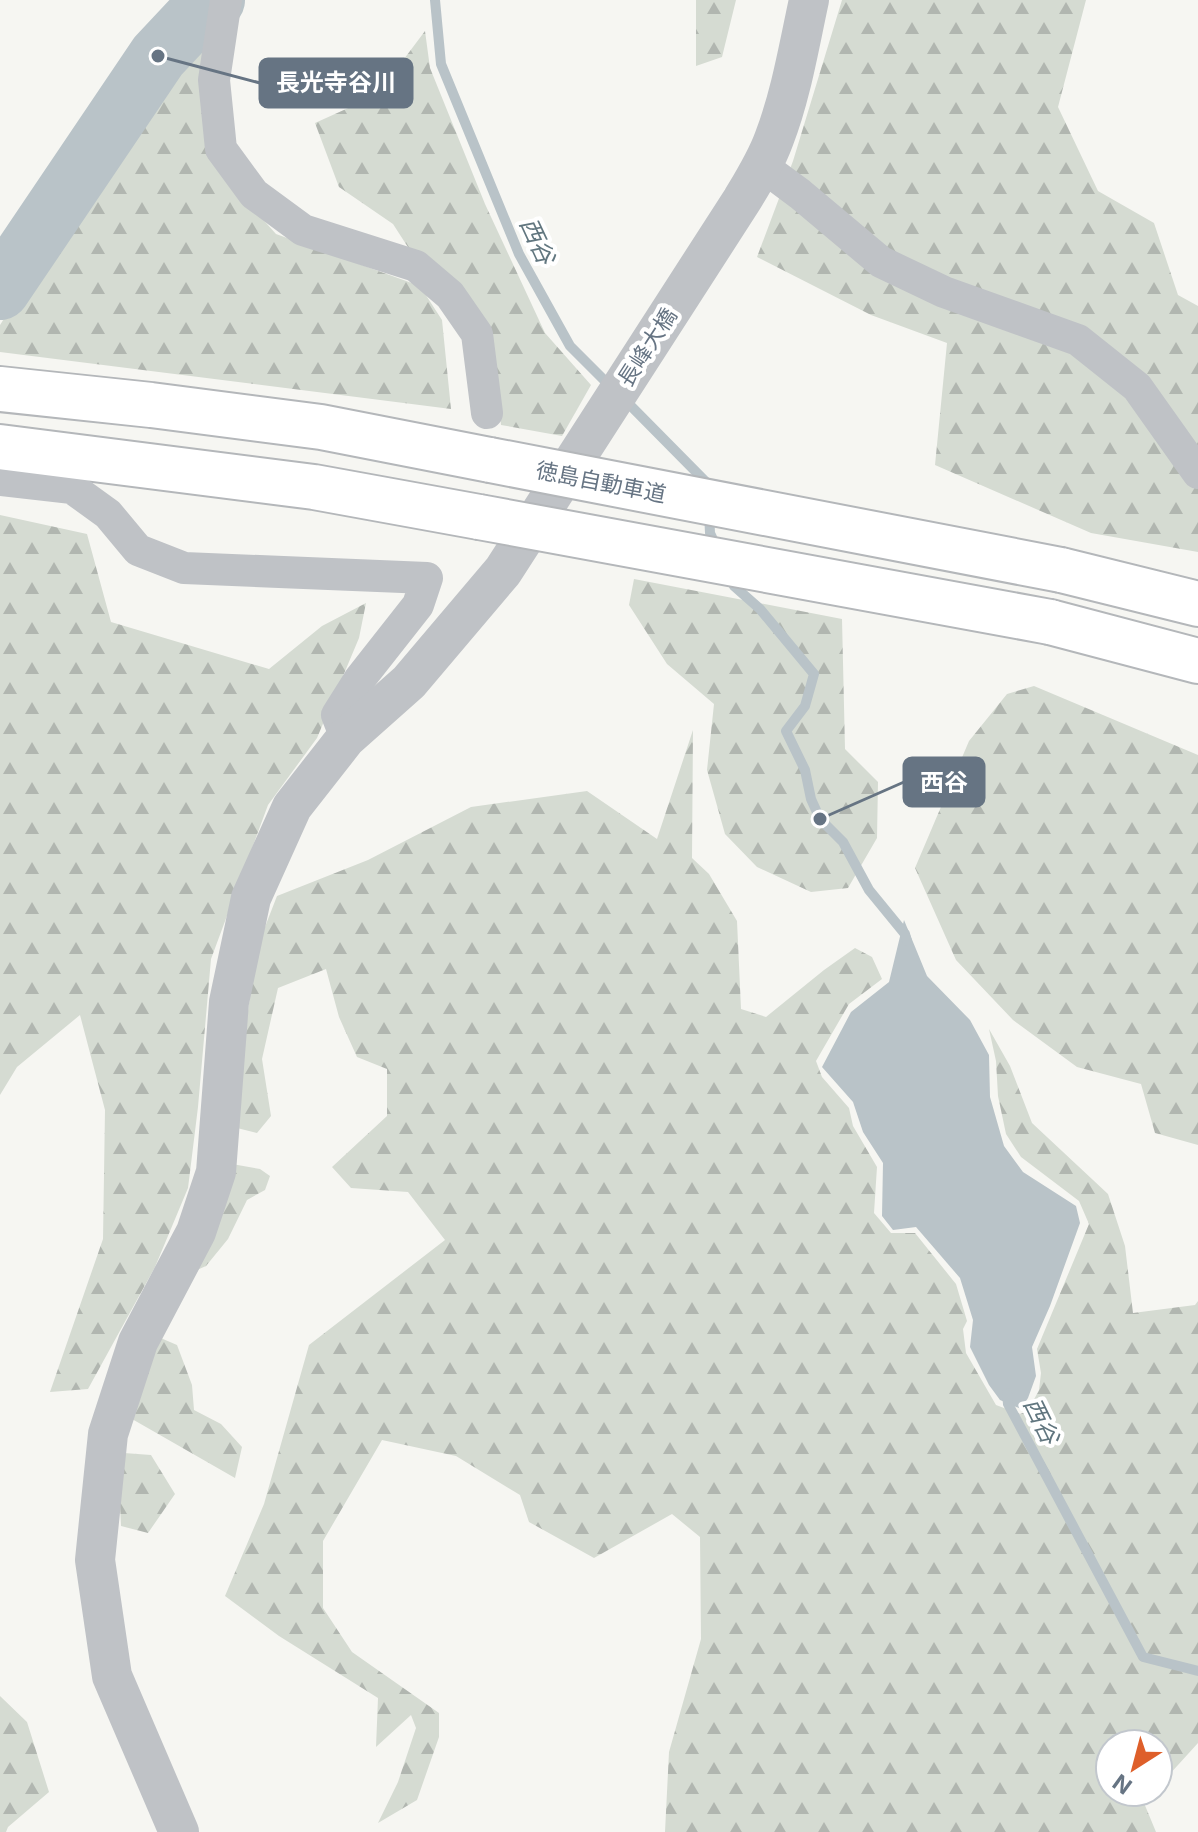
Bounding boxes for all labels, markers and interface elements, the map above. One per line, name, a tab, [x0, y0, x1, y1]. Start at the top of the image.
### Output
callout: 長光寺谷川	[260, 59, 412, 107]
text: 長光寺谷川	[276, 68, 396, 97]
water label: 西谷	[514, 213, 562, 270]
street label: 長峰大橋	[612, 303, 682, 391]
street label: 徳島自動車道	[534, 457, 668, 507]
callout: 西谷	[904, 758, 984, 806]
text: 西谷	[920, 768, 968, 797]
water label: 西谷	[1018, 1393, 1066, 1451]
north arrow	[1094, 1728, 1174, 1808]
text: N	[1108, 1769, 1137, 1800]

